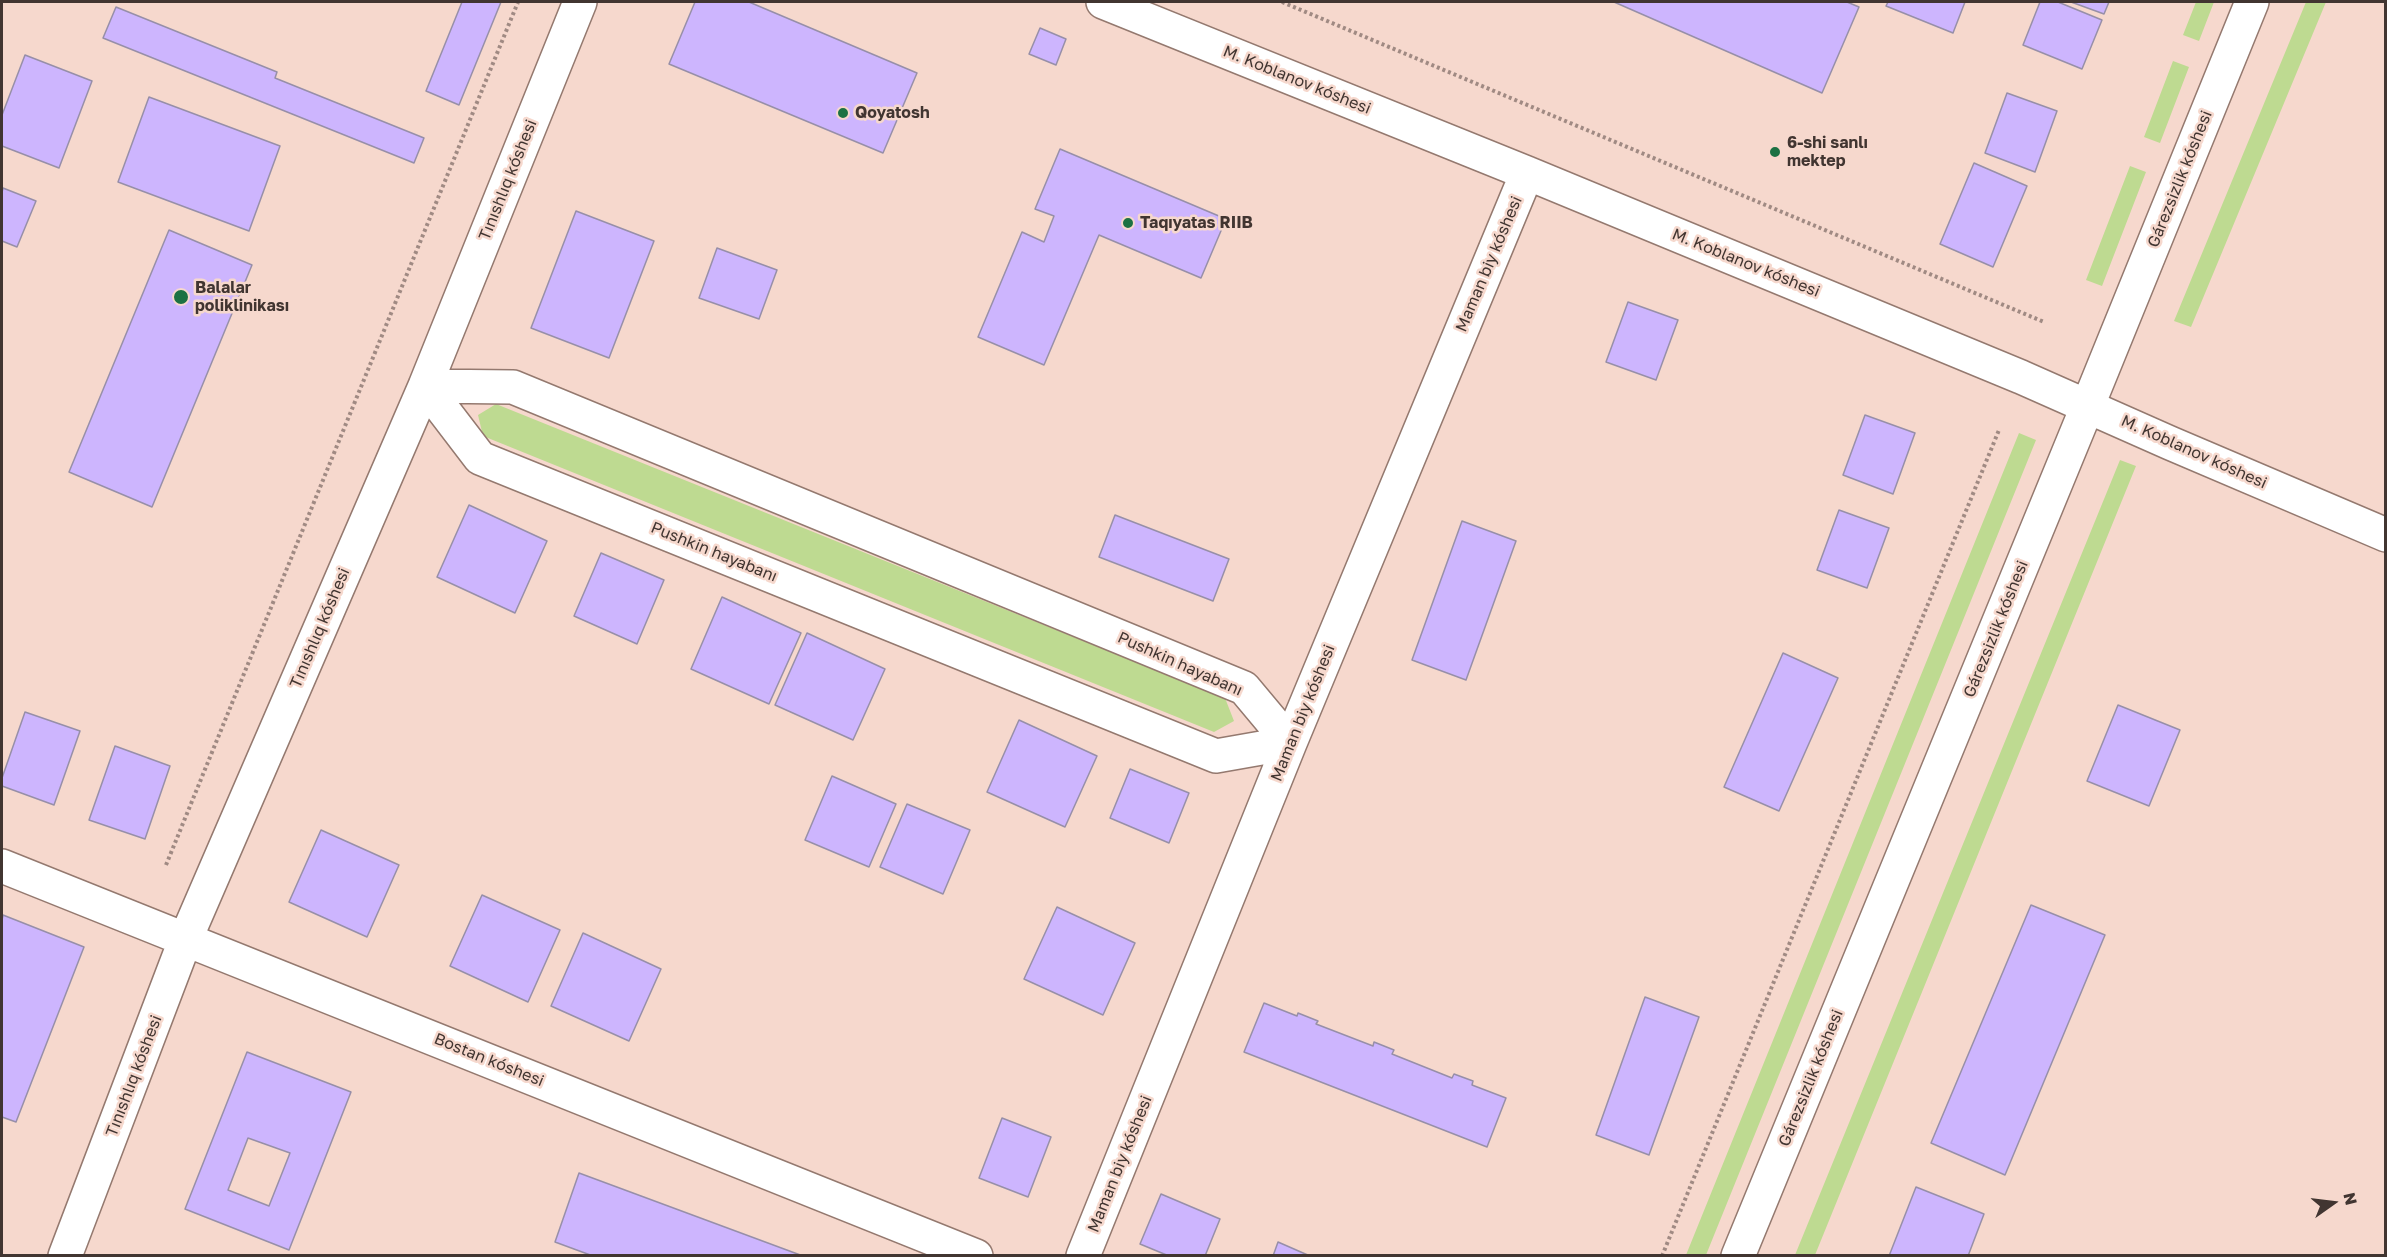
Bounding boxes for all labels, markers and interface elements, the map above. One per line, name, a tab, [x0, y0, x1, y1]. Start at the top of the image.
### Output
street label: M. Koblanov kóshesi	[1220, 42, 1374, 118]
place label: Qoyatosh	[855, 103, 930, 123]
marker: Qoyatosh	[836, 106, 850, 120]
street label: Gárezsizlik kóshesi	[2144, 108, 2216, 250]
street label: Tınıshlıq kóshesi	[475, 117, 541, 243]
place label: 6-shi sanlı mektep	[1787, 133, 1868, 171]
marker: 6-shi sanlı mektep	[1768, 145, 1782, 159]
street label: Maman biy kóshesi	[1452, 193, 1526, 335]
place label: Taqıyatas RIIB	[1140, 213, 1253, 233]
marker: Taqıyatas RIIB	[1121, 216, 1135, 230]
street label: M. Koblanov kóshesi	[1669, 225, 1823, 301]
place label: Balalar poliklinikası	[195, 278, 289, 316]
marker: Balalar poliklinikası	[172, 288, 190, 306]
street label: M. Koblanov kóshesi	[2118, 411, 2270, 493]
street label: Pushkin hayabanı	[648, 518, 780, 586]
street label: Gárezsizlik kóshesi	[1960, 558, 2032, 700]
street label: Tınıshlıq kóshesi	[286, 565, 354, 691]
street label: Pushkin hayabanı	[1115, 628, 1245, 700]
street label: Maman biy kóshesi	[1267, 642, 1339, 784]
street label: Gárezsizlik kóshesi	[1775, 1007, 1847, 1149]
street label: Tınıshlıq kóshesi	[102, 1013, 166, 1139]
street label: Bostan kóshesi	[431, 1029, 547, 1091]
street label: Maman biy kóshesi	[1084, 1093, 1156, 1235]
north arrow	[2303, 1173, 2363, 1233]
text: N	[2339, 1190, 2362, 1207]

